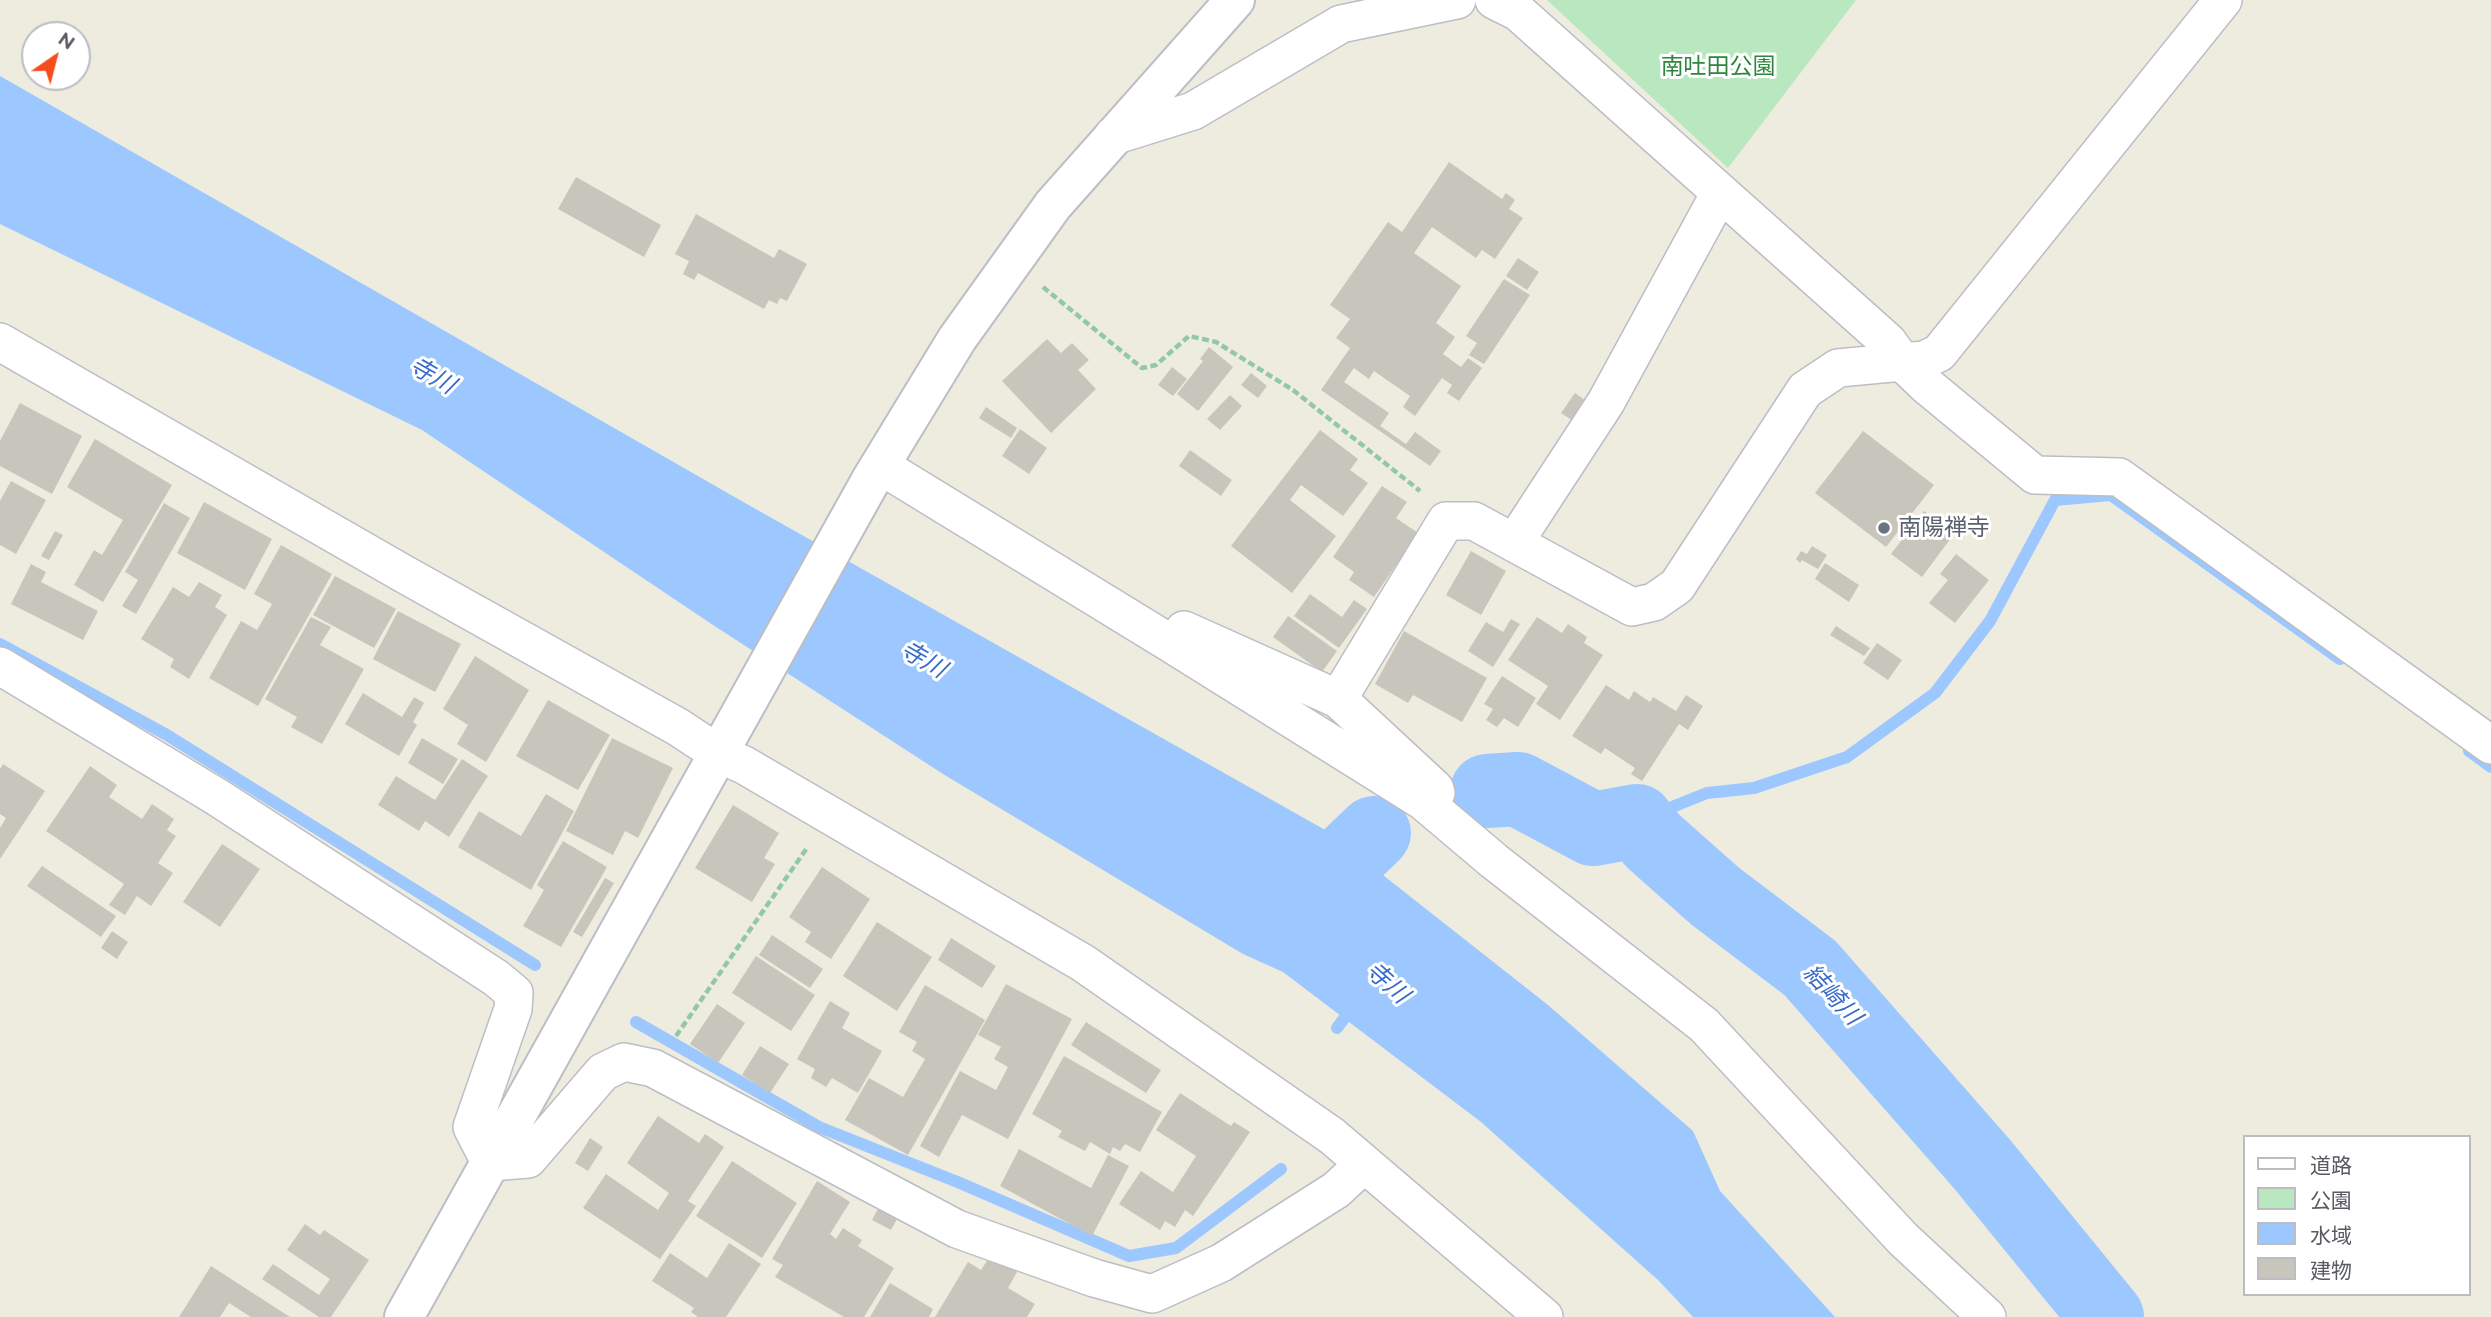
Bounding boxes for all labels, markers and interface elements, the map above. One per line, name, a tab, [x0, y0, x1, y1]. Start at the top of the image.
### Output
north arrow	[21, 21, 91, 91]
text: N	[55, 27, 79, 54]
park label: 南吐田公園	[1661, 53, 1775, 81]
water label: 寺川	[404, 352, 460, 400]
place label: 南陽禅寺	[1898, 514, 1990, 542]
marker: 南陽禅寺	[1876, 520, 1892, 536]
water label: 寺川	[895, 636, 951, 684]
water label: 寺川	[1360, 956, 1414, 1010]
water label: 結崎川	[1797, 959, 1867, 1031]
legend	[2242, 1135, 2470, 1296]
text: 道路	[2310, 1153, 2352, 1178]
text: 公園	[2310, 1188, 2352, 1213]
text: 水域	[2310, 1223, 2352, 1248]
text: 建物	[2310, 1258, 2352, 1283]

